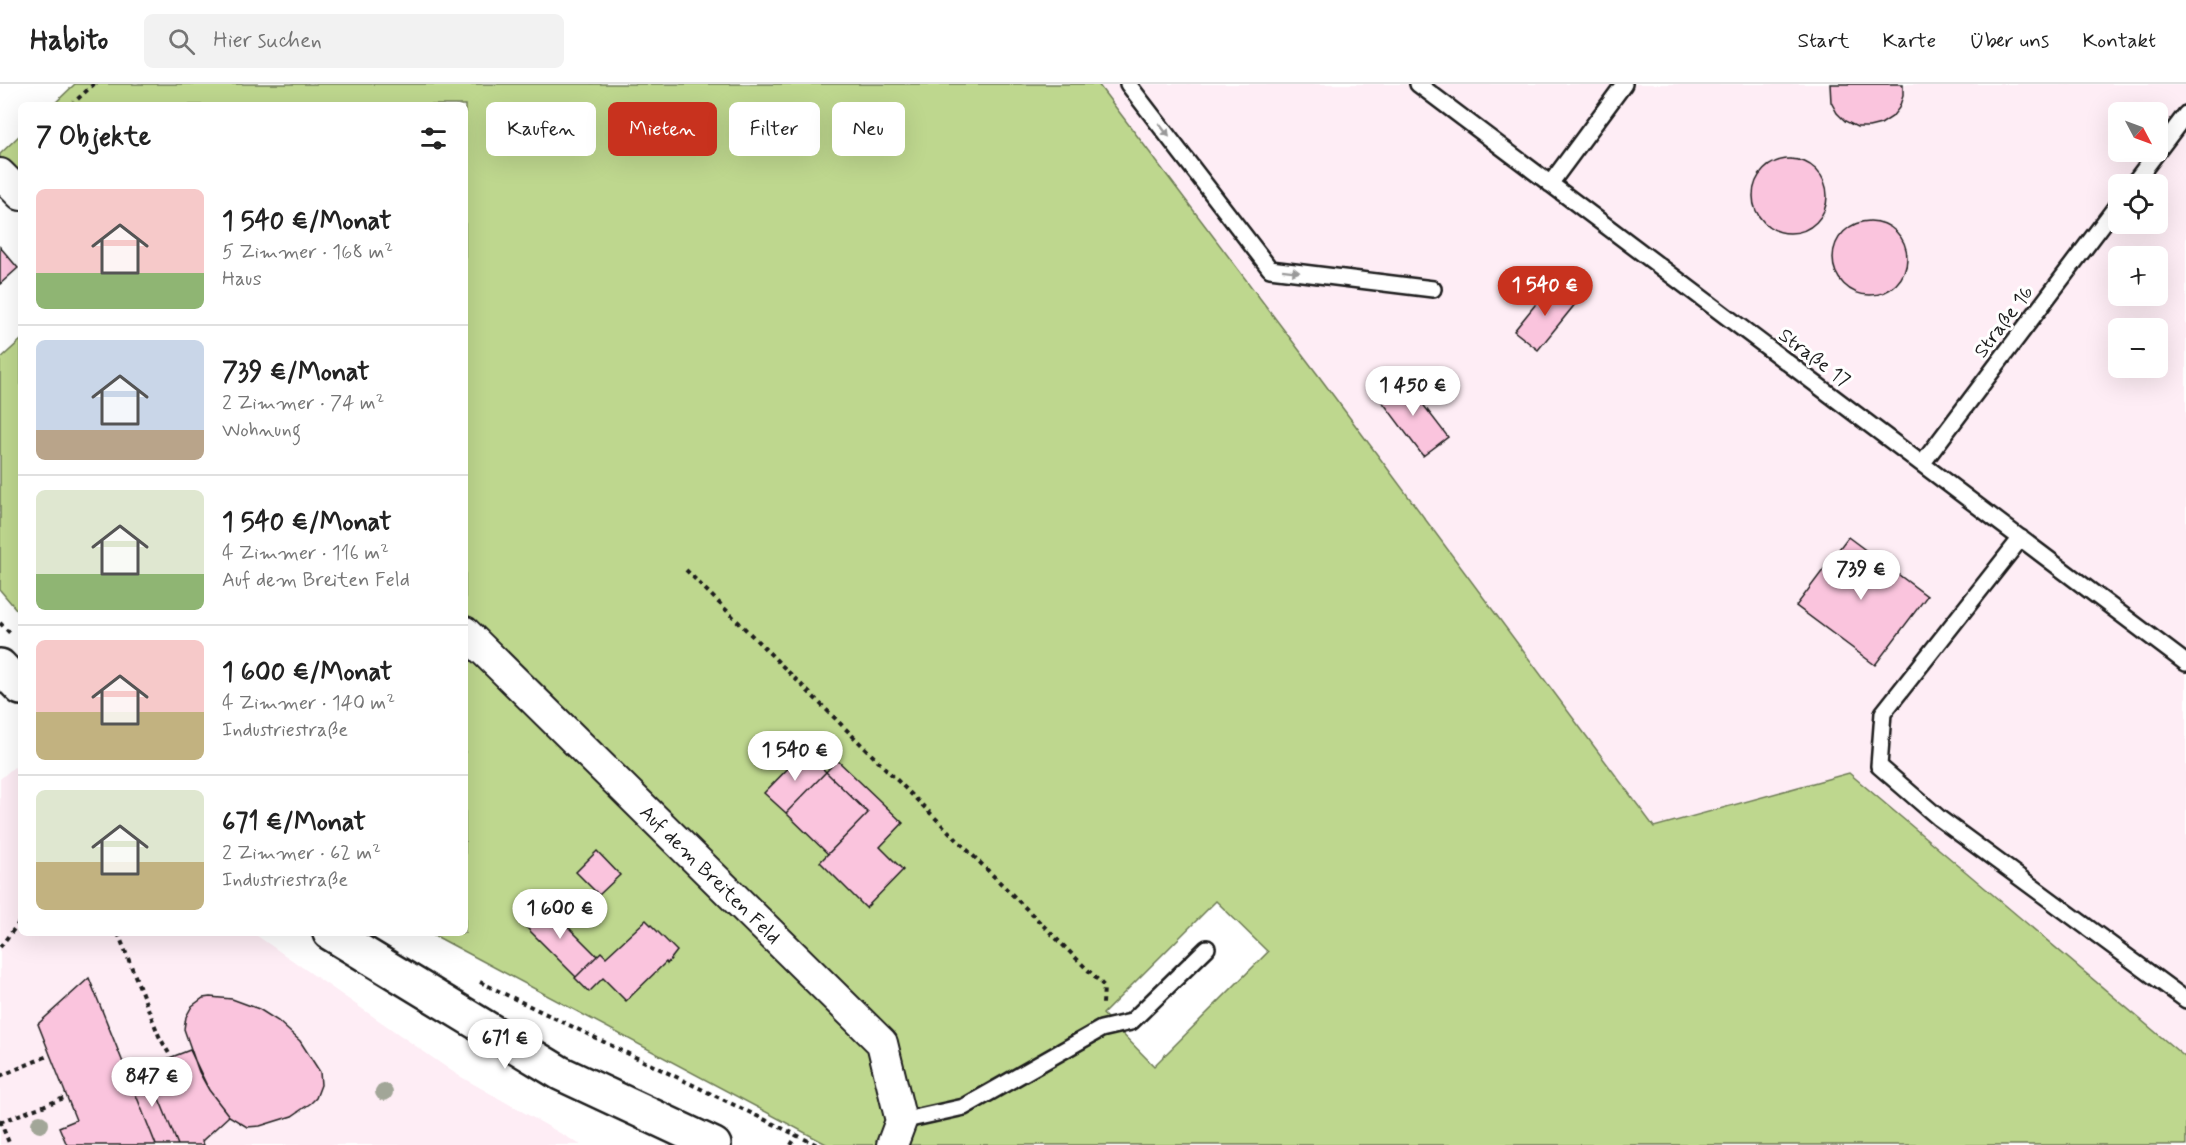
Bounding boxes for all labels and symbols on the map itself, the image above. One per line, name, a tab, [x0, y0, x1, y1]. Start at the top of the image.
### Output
north arrow	[2108, 102, 2168, 162]
one-way arrow	[1158, 122, 1170, 138]
pin: 1 540 €	[1490, 266, 1600, 317]
one-way arrow	[1281, 267, 1300, 276]
street label: Straße 16	[1968, 280, 2040, 364]
street label: Straße 17	[1773, 322, 1856, 394]
pin: 1 450 €	[1358, 366, 1468, 417]
pin: 739 €	[1819, 550, 1903, 601]
pin: 1 540 €	[740, 731, 850, 782]
street label: Auf dem Breiten Feld	[633, 800, 786, 951]
pin: 1 600 €	[505, 889, 615, 940]
pin: 671 €	[463, 1019, 547, 1070]
pin: 847 €	[110, 1057, 194, 1108]

